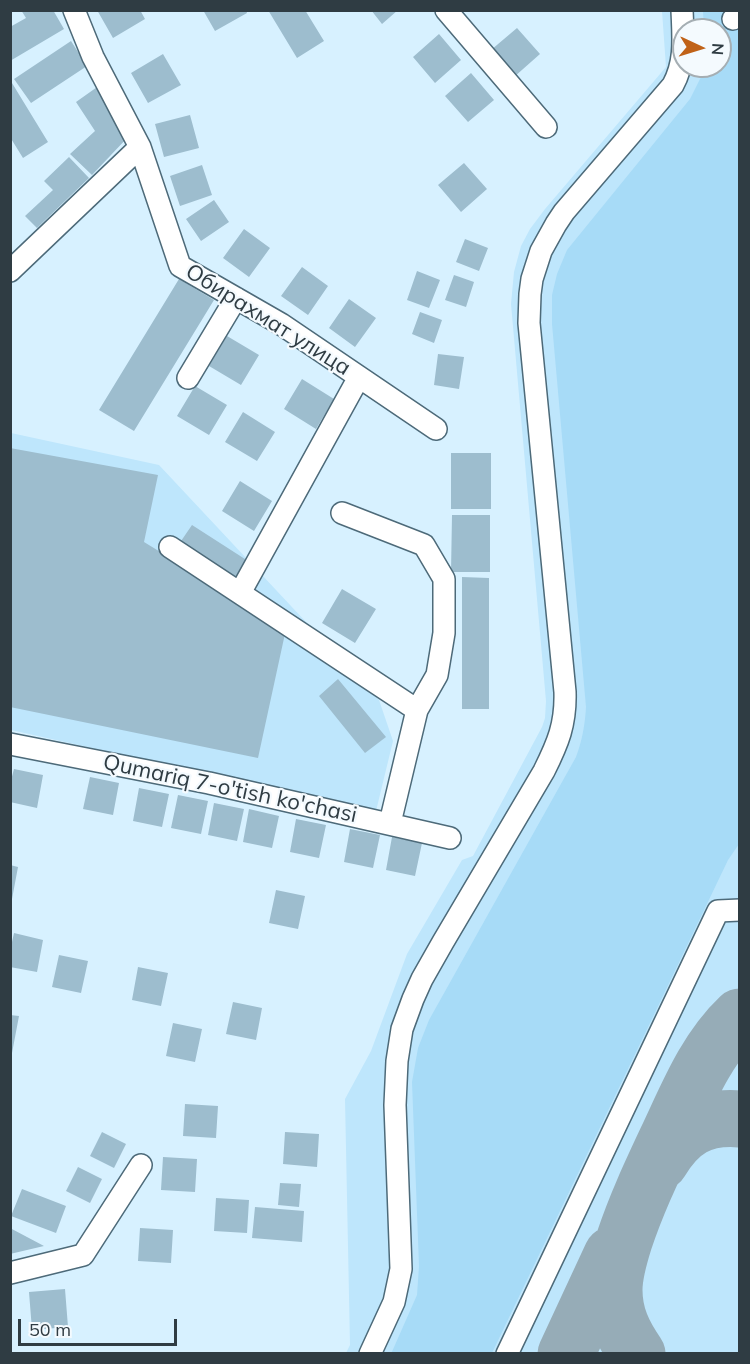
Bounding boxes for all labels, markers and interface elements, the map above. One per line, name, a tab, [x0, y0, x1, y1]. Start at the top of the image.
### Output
north arrow	[672, 18, 732, 78]
text: N	[708, 42, 728, 56]
street label: Обирахмат улица	[181, 259, 355, 381]
street label: Qumariq 7-o'tish ko'chasi	[101, 749, 359, 829]
scale bar	[21, 1307, 180, 1345]
text: 50 m	[29, 1318, 71, 1341]

